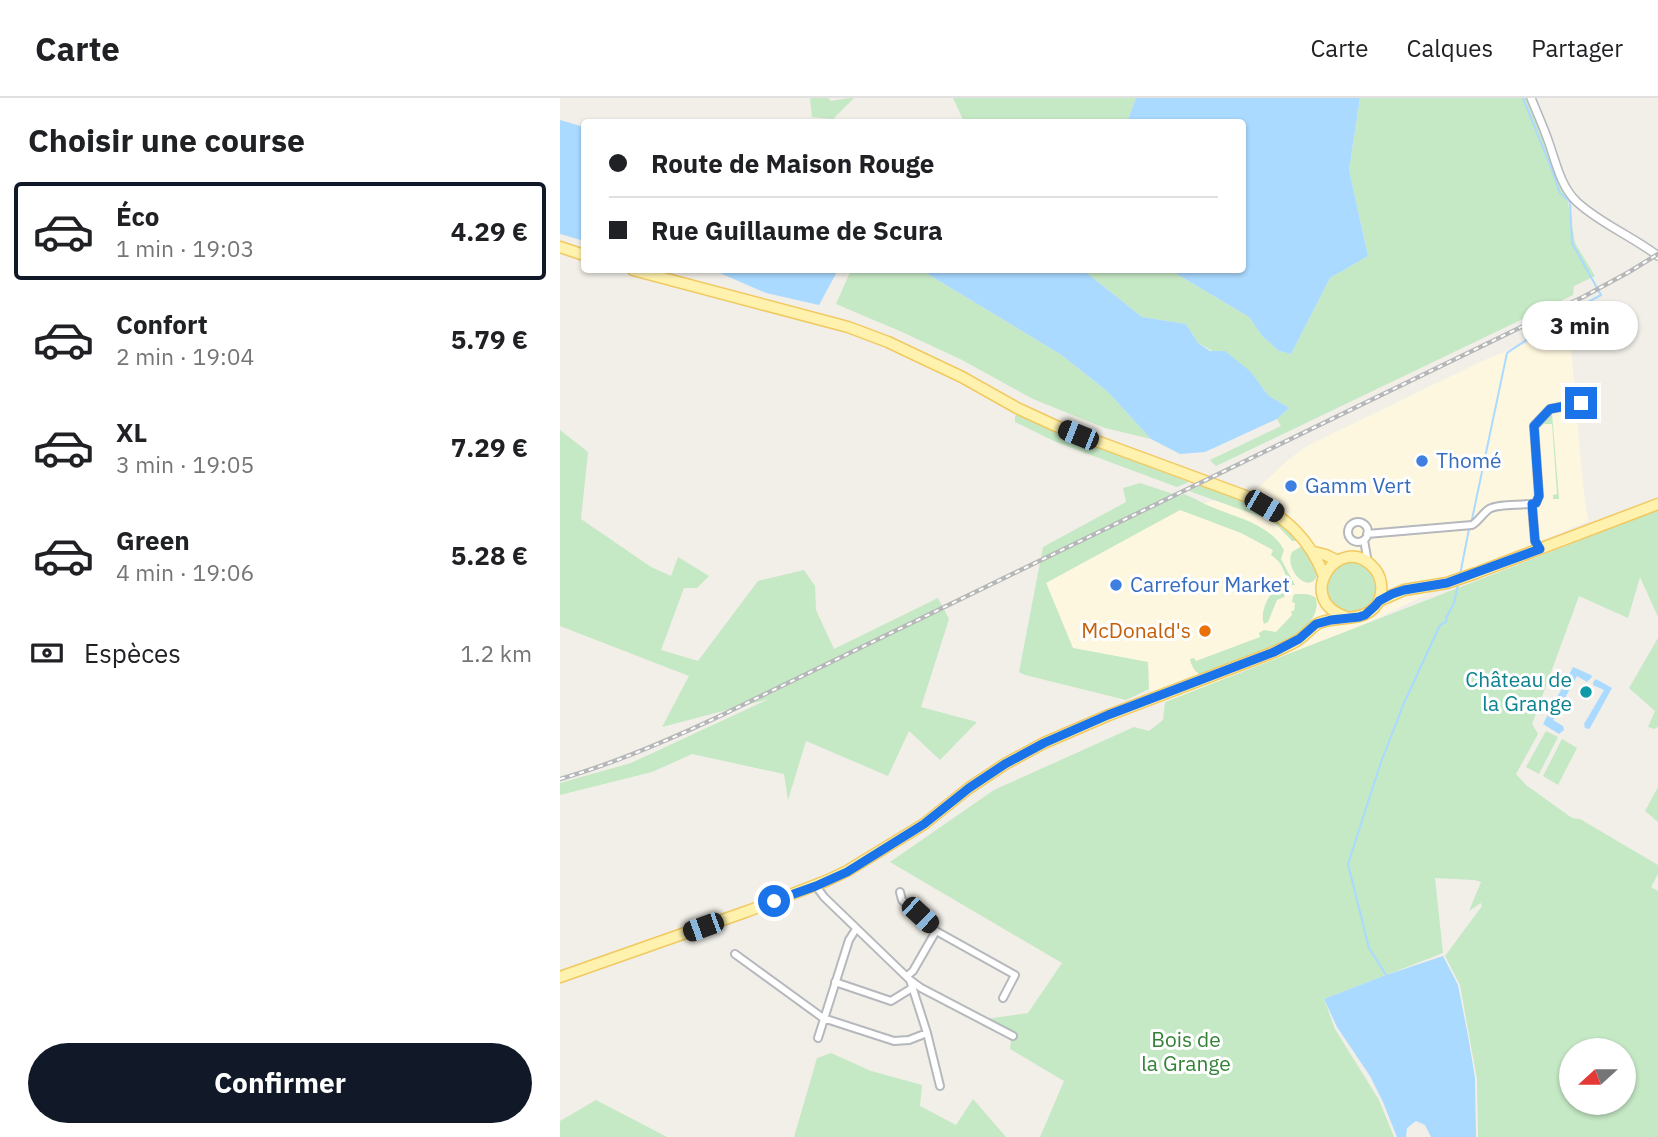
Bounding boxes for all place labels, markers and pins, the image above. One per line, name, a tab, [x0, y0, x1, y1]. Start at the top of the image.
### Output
place label: Thomé	[1436, 446, 1502, 474]
marker: Thomé	[1414, 453, 1430, 469]
place label: Gamm Vert	[1305, 471, 1411, 499]
marker: Gamm Vert	[1283, 478, 1299, 494]
place label: Carrefour Market	[1130, 570, 1290, 598]
marker: Carrefour Market	[1108, 577, 1124, 593]
place label: McDonald's	[1081, 616, 1191, 644]
marker: McDonald's	[1197, 623, 1213, 639]
place label: Château de la Grange	[1465, 665, 1572, 717]
marker: Château de la Grange	[1578, 684, 1594, 700]

